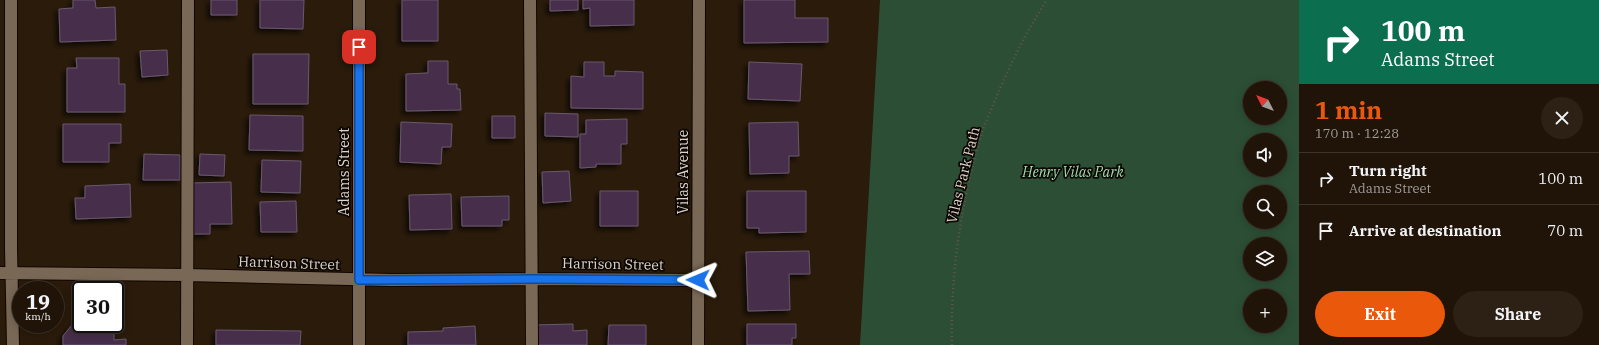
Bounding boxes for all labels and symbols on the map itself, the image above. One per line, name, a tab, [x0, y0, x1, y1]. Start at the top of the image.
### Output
pin	[342, 30, 376, 64]
north arrow	[1243, 81, 1287, 125]
street label: Vilas Park Path	[942, 125, 984, 225]
street label: Adams Street	[335, 128, 353, 216]
street label: Vilas Avenue	[674, 130, 692, 214]
park label: Henry Vilas Park	[1021, 163, 1124, 181]
street label: Harrison Street	[238, 252, 340, 274]
street label: Harrison Street	[562, 254, 664, 274]
position arrow	[677, 259, 719, 301]
speed limit sign: 30	[72, 281, 124, 333]

